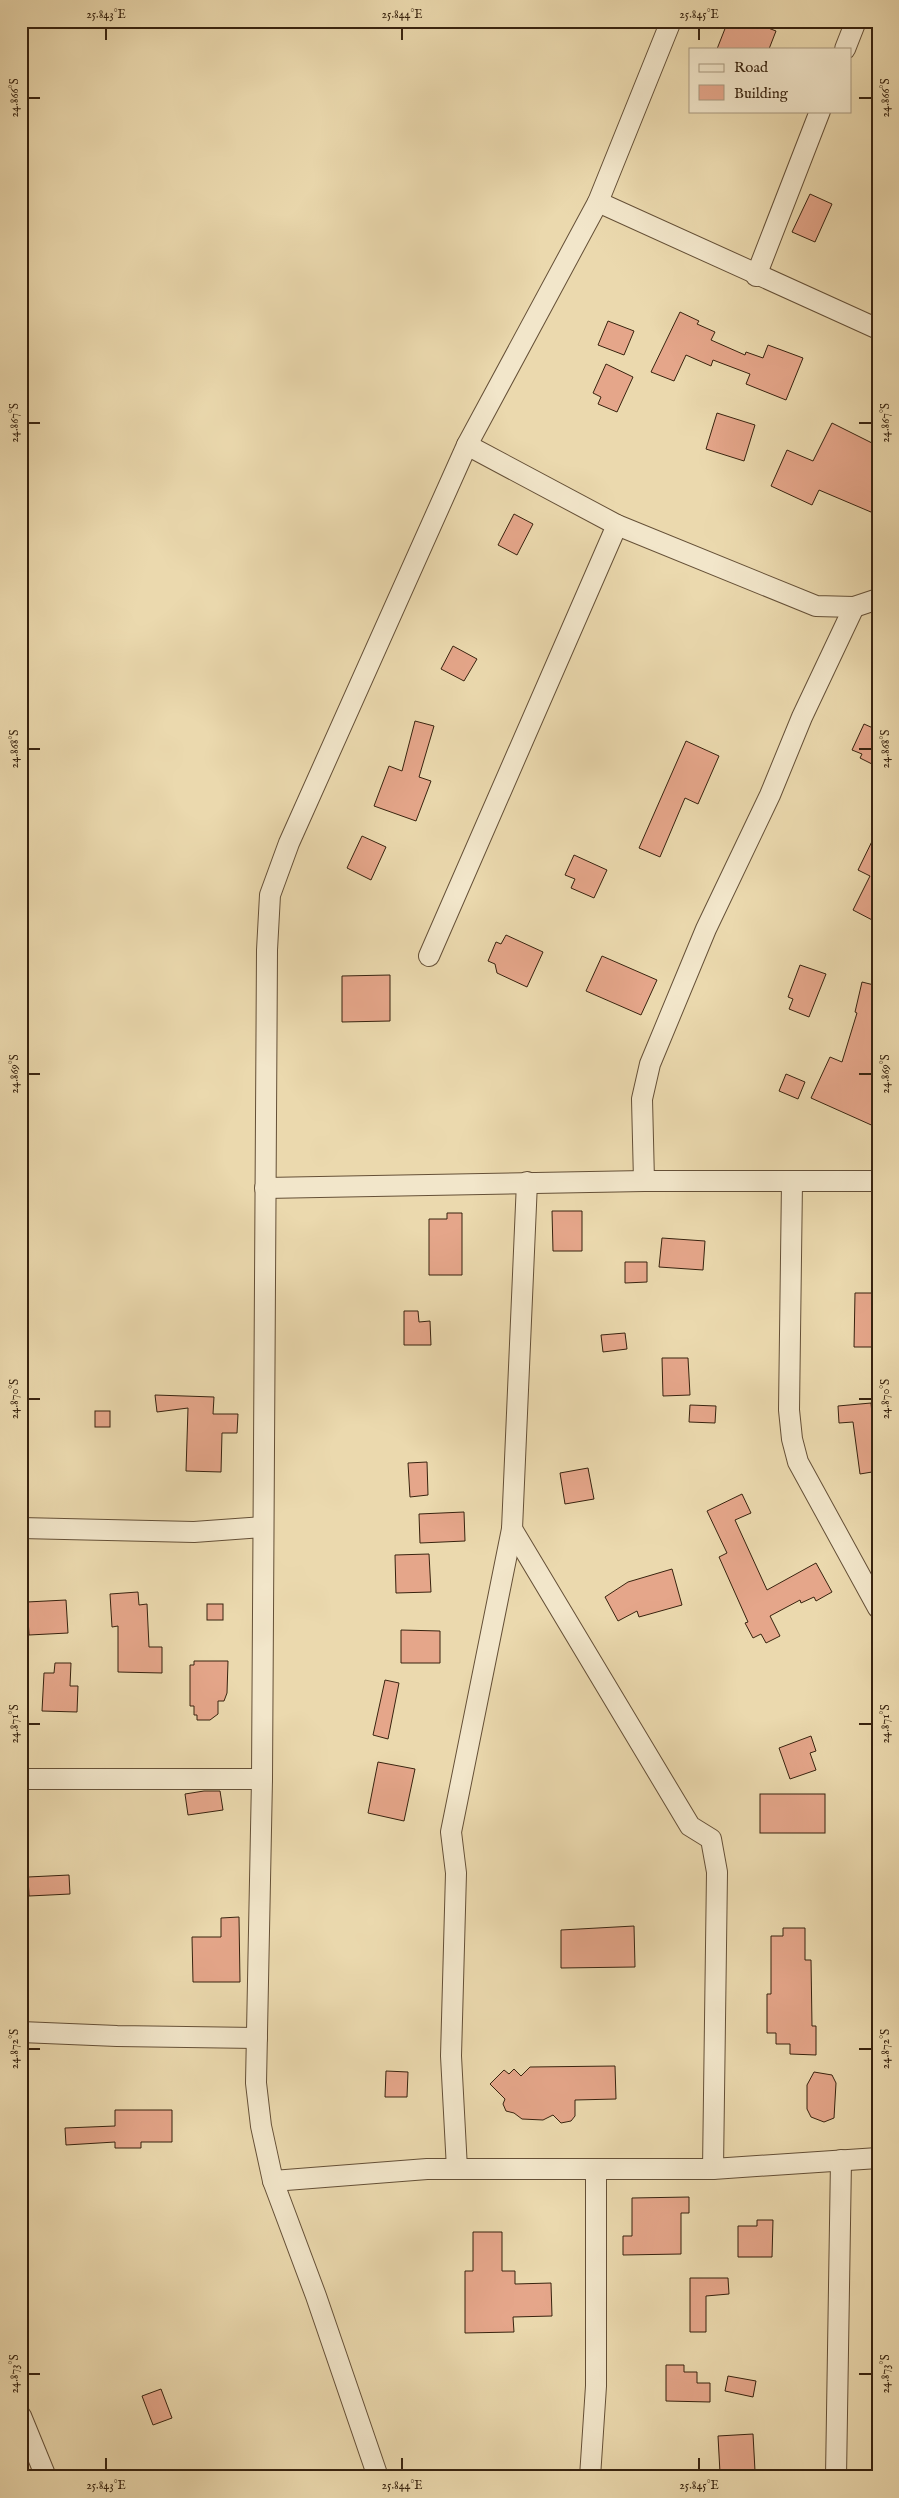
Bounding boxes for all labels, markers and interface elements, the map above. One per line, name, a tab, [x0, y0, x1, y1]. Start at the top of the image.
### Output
text: 25.843°E	[86, 7, 126, 22]
text: 25.844°E	[381, 7, 423, 22]
text: 25.845°E	[679, 7, 719, 22]
legend	[689, 48, 852, 112]
text: Road	[734, 58, 769, 77]
text: 24.866°S	[7, 78, 22, 118]
text: 24.866°S	[878, 78, 893, 118]
text: Building	[734, 84, 789, 103]
text: 24.867°S	[7, 403, 22, 443]
text: 24.867°S	[878, 403, 893, 443]
text: 24.868°S	[7, 730, 22, 768]
text: 24.868°S	[878, 730, 893, 768]
text: 24.869°S	[7, 1054, 22, 1094]
text: 24.869°S	[878, 1054, 893, 1094]
text: 24.870°S	[7, 1379, 22, 1419]
text: 24.870°S	[878, 1379, 893, 1419]
text: 24.871°S	[7, 1704, 22, 1744]
text: 24.871°S	[878, 1704, 893, 1744]
text: 24.872°S	[7, 2029, 22, 2069]
text: 24.872°S	[878, 2029, 893, 2069]
text: 24.873°S	[7, 2354, 22, 2394]
text: 24.873°S	[878, 2354, 893, 2394]
text: 25.843°E	[86, 2478, 126, 2493]
text: 25.844°E	[381, 2478, 423, 2493]
text: 25.845°E	[679, 2478, 719, 2493]

